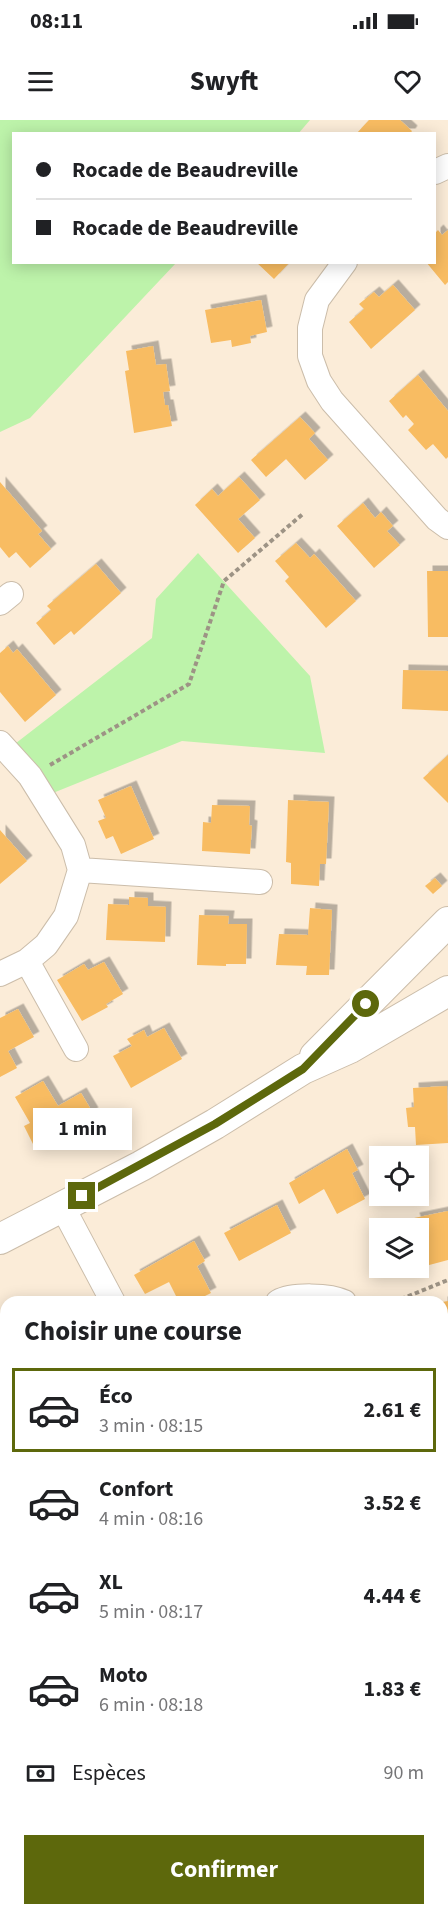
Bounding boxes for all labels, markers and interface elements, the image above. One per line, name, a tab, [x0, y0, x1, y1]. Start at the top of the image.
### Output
text: 08:11	[30, 5, 83, 37]
text: Swyft	[190, 62, 258, 101]
icon: menu	[24, 65, 57, 98]
icon: heart	[391, 65, 424, 98]
text: Rocade de Beaudreville	[72, 154, 298, 186]
text: Rocade de Beaudreville	[72, 212, 298, 244]
route start	[352, 990, 379, 1017]
callout: 1 min	[32, 1109, 132, 1151]
text: 1 min	[58, 1115, 107, 1143]
map controls	[369, 1146, 429, 1278]
button: locate	[369, 1146, 429, 1206]
route end	[68, 1182, 95, 1209]
button: layers	[369, 1218, 429, 1278]
text: Choisir une course	[24, 1312, 242, 1351]
text: Éco	[99, 1380, 133, 1412]
icon: car	[27, 1383, 81, 1437]
text: 2.61 €	[364, 1394, 421, 1426]
text: 3 min · 08:15	[99, 1412, 203, 1440]
text: Confort	[99, 1473, 173, 1505]
icon: car	[27, 1476, 81, 1530]
text: 3.52 €	[364, 1487, 421, 1519]
text: 4 min · 08:16	[99, 1505, 203, 1533]
text: XL	[99, 1566, 123, 1598]
icon: car	[27, 1569, 81, 1623]
text: 4.44 €	[364, 1580, 421, 1612]
text: 5 min · 08:17	[99, 1598, 203, 1626]
text: Moto	[99, 1659, 148, 1691]
icon: car	[27, 1662, 81, 1716]
text: 1.83 €	[364, 1673, 421, 1705]
text: 6 min · 08:18	[99, 1691, 203, 1719]
icon: cash	[24, 1757, 57, 1790]
text: Espèces	[72, 1757, 146, 1789]
text: 90 m	[384, 1759, 424, 1787]
button: Confirmer	[24, 1835, 424, 1904]

